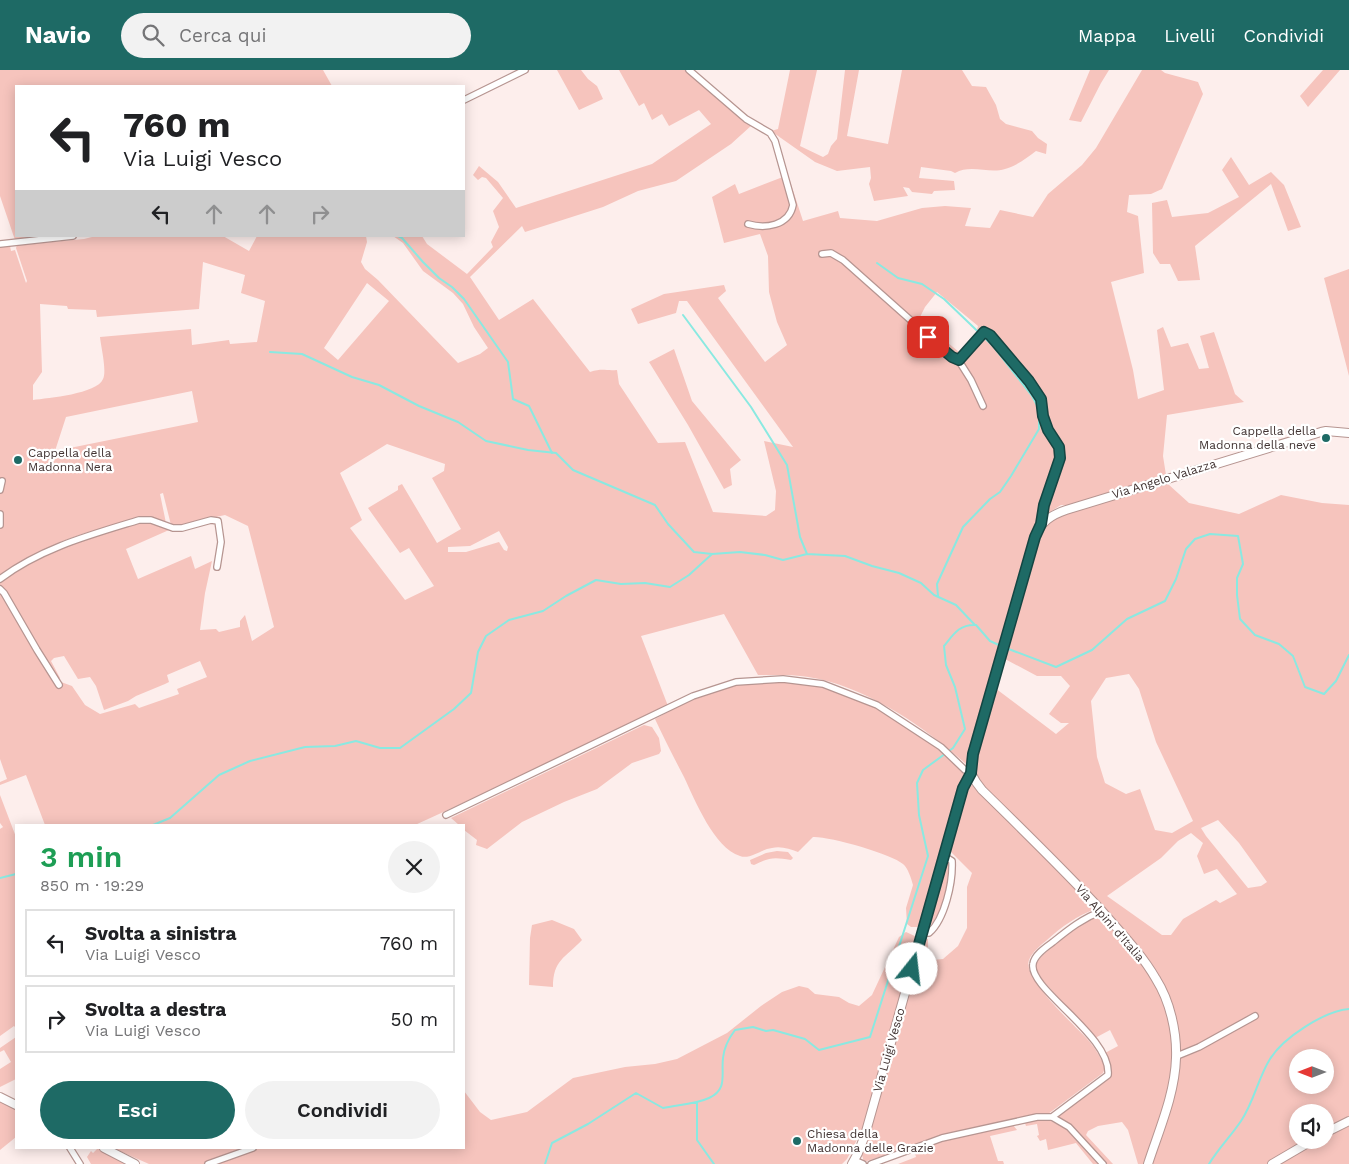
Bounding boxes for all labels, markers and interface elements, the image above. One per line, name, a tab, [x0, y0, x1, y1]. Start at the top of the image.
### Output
search box	[121, 13, 471, 58]
text: Navio	[25, 21, 91, 49]
icon: search	[139, 21, 167, 49]
text: Cerca qui	[179, 24, 267, 47]
text: Mappa	[1078, 25, 1136, 46]
text: Livelli	[1164, 25, 1215, 46]
text: Condividi	[1243, 25, 1324, 46]
text: 760 m	[123, 104, 230, 146]
icon: left	[40, 105, 105, 170]
text: Via Luigi Vesco	[123, 146, 282, 171]
icon: left	[147, 200, 175, 228]
icon: ahead	[200, 200, 228, 228]
icon: ahead	[253, 200, 281, 228]
icon: right	[306, 200, 334, 228]
pin	[907, 316, 949, 358]
icon: arrive	[914, 323, 942, 351]
place label: Cappella della Madonna della neve	[1199, 424, 1316, 452]
marker: Cappella della Madonna della neve	[1320, 432, 1332, 444]
place label: Cappella della Madonna Nera	[28, 446, 113, 474]
marker: Cappella della Madonna Nera	[12, 454, 24, 466]
street label: Via Angelo Valazza	[1110, 456, 1218, 502]
text: 3 min	[40, 839, 122, 874]
button: close	[388, 841, 440, 893]
text: 850 m · 19:29	[40, 876, 144, 895]
street label: Via Alpini d'Italia	[1073, 882, 1147, 965]
text: Svolta a sinistra	[85, 922, 236, 945]
icon: left	[42, 929, 70, 957]
text: 760 m	[380, 932, 438, 955]
position arrow	[885, 942, 937, 994]
text: Via Luigi Vesco	[85, 945, 201, 964]
text: Svolta a destra	[85, 998, 226, 1021]
icon: right	[42, 1005, 70, 1033]
street label: Via Luigi Vesco	[870, 1006, 908, 1094]
text: 50 m	[391, 1008, 438, 1031]
text: Via Luigi Vesco	[85, 1021, 201, 1040]
north arrow	[1289, 1049, 1334, 1094]
map controls	[1289, 1049, 1334, 1149]
button: Esci	[40, 1081, 235, 1139]
button: Condividi	[245, 1081, 440, 1139]
button: sound	[1289, 1104, 1334, 1149]
place label: Chiesa della Madonna delle Grazie	[807, 1127, 934, 1155]
marker: Chiesa della Madonna delle Grazie	[791, 1135, 803, 1147]

